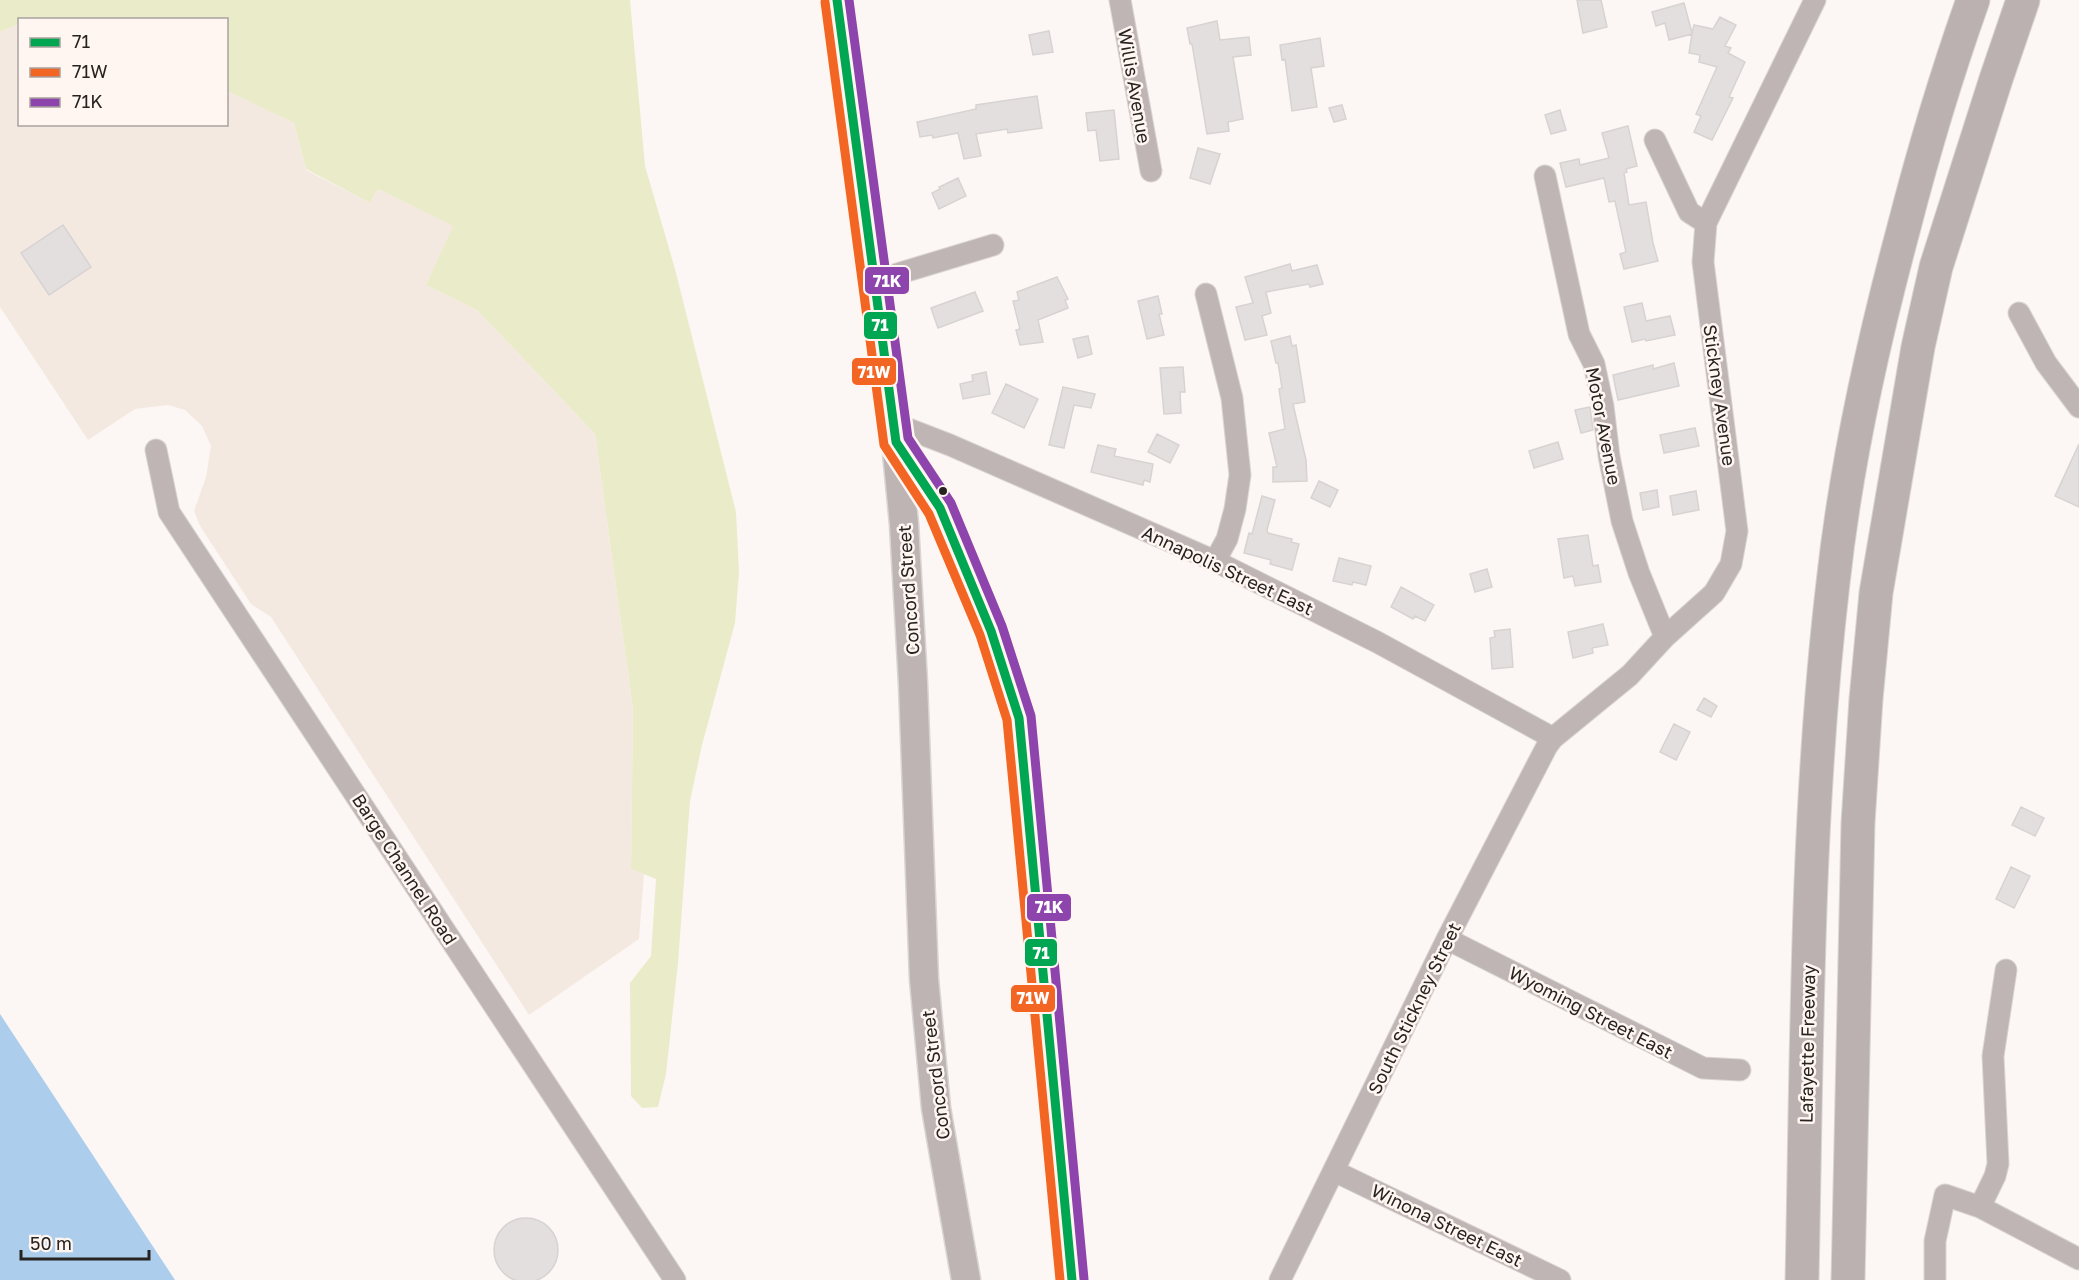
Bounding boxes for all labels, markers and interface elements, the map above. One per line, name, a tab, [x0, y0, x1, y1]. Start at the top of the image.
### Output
legend	[18, 18, 228, 126]
street label: Willis Avenue	[1114, 27, 1156, 145]
text: 71	[72, 30, 91, 52]
text: 71W	[72, 60, 108, 82]
text: 71K	[72, 90, 103, 112]
line badge: 71K	[864, 266, 910, 295]
text: 71K	[873, 271, 902, 291]
line badge: 71	[863, 311, 898, 340]
text: 71	[872, 315, 888, 335]
street label: Stickney Avenue	[1699, 323, 1741, 467]
line badge: 71W	[851, 357, 897, 386]
text: 71W	[858, 362, 890, 382]
street label: Motor Avenue	[1582, 365, 1626, 487]
unlabelled marker	[937, 485, 949, 497]
street label: Annapolis Street East	[1139, 521, 1317, 619]
street label: Concord Street	[892, 524, 924, 656]
street label: Barge Channel Road	[348, 789, 462, 949]
line badge: 71K	[1026, 893, 1072, 922]
text: 71K	[1035, 897, 1064, 917]
street label: South Stickney Street	[1363, 919, 1465, 1097]
line badge: 71	[1024, 938, 1058, 967]
text: 71	[1033, 943, 1049, 963]
street label: Wyoming Street East	[1506, 961, 1676, 1063]
street label: Lafayette Freeway	[1795, 965, 1819, 1123]
line badge: 71W	[1010, 984, 1056, 1013]
text: 71W	[1017, 988, 1049, 1008]
street label: Concord Street	[916, 1009, 954, 1141]
street label: Winona Street East	[1368, 1179, 1526, 1271]
scale bar	[21, 1223, 148, 1261]
text: 50 m	[30, 1232, 72, 1254]

